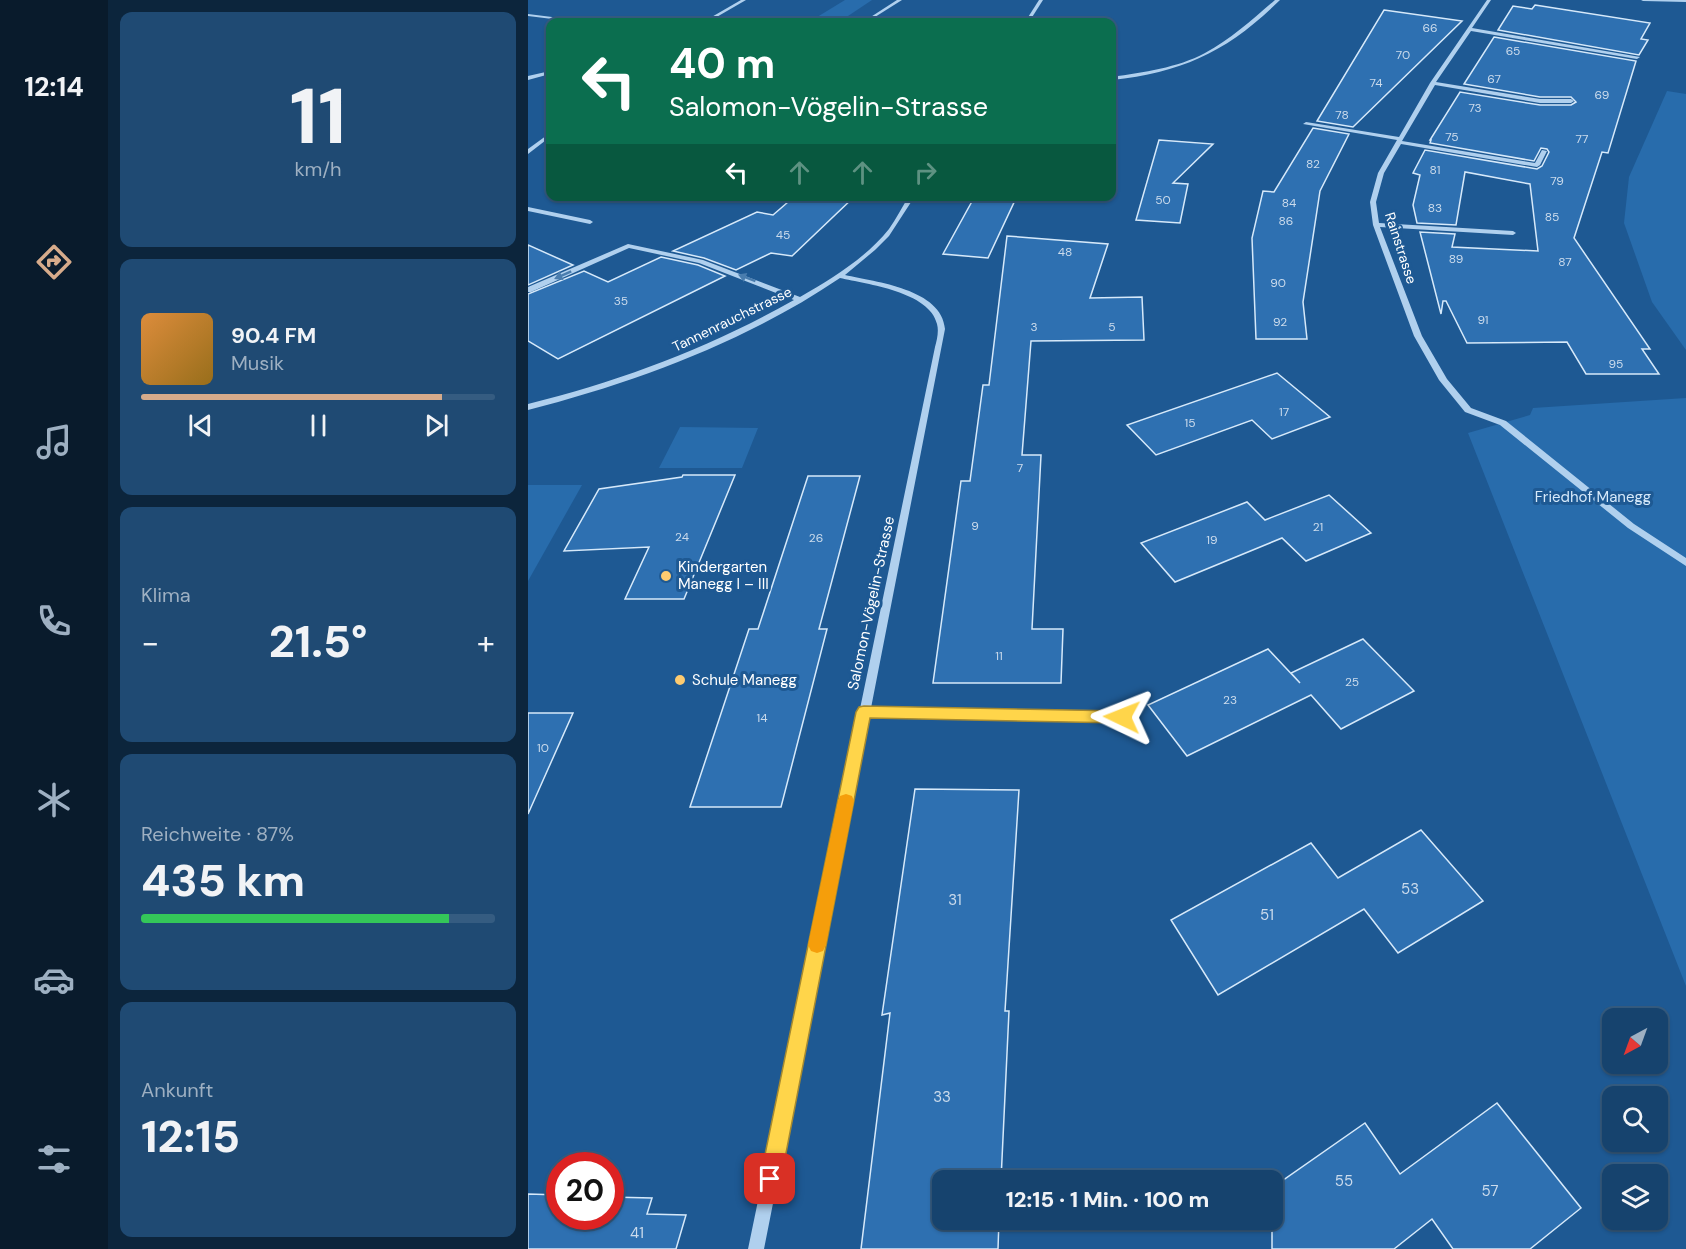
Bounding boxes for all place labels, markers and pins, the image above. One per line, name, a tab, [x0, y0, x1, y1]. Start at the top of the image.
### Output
place label: Kindergarten Manegg I – III	[678, 557, 769, 594]
marker: Kindergarten Manegg I – III	[659, 569, 673, 583]
place label: Schule Manegg	[692, 670, 797, 690]
marker: Schule Manegg	[673, 673, 687, 687]
pin	[744, 1153, 795, 1204]

